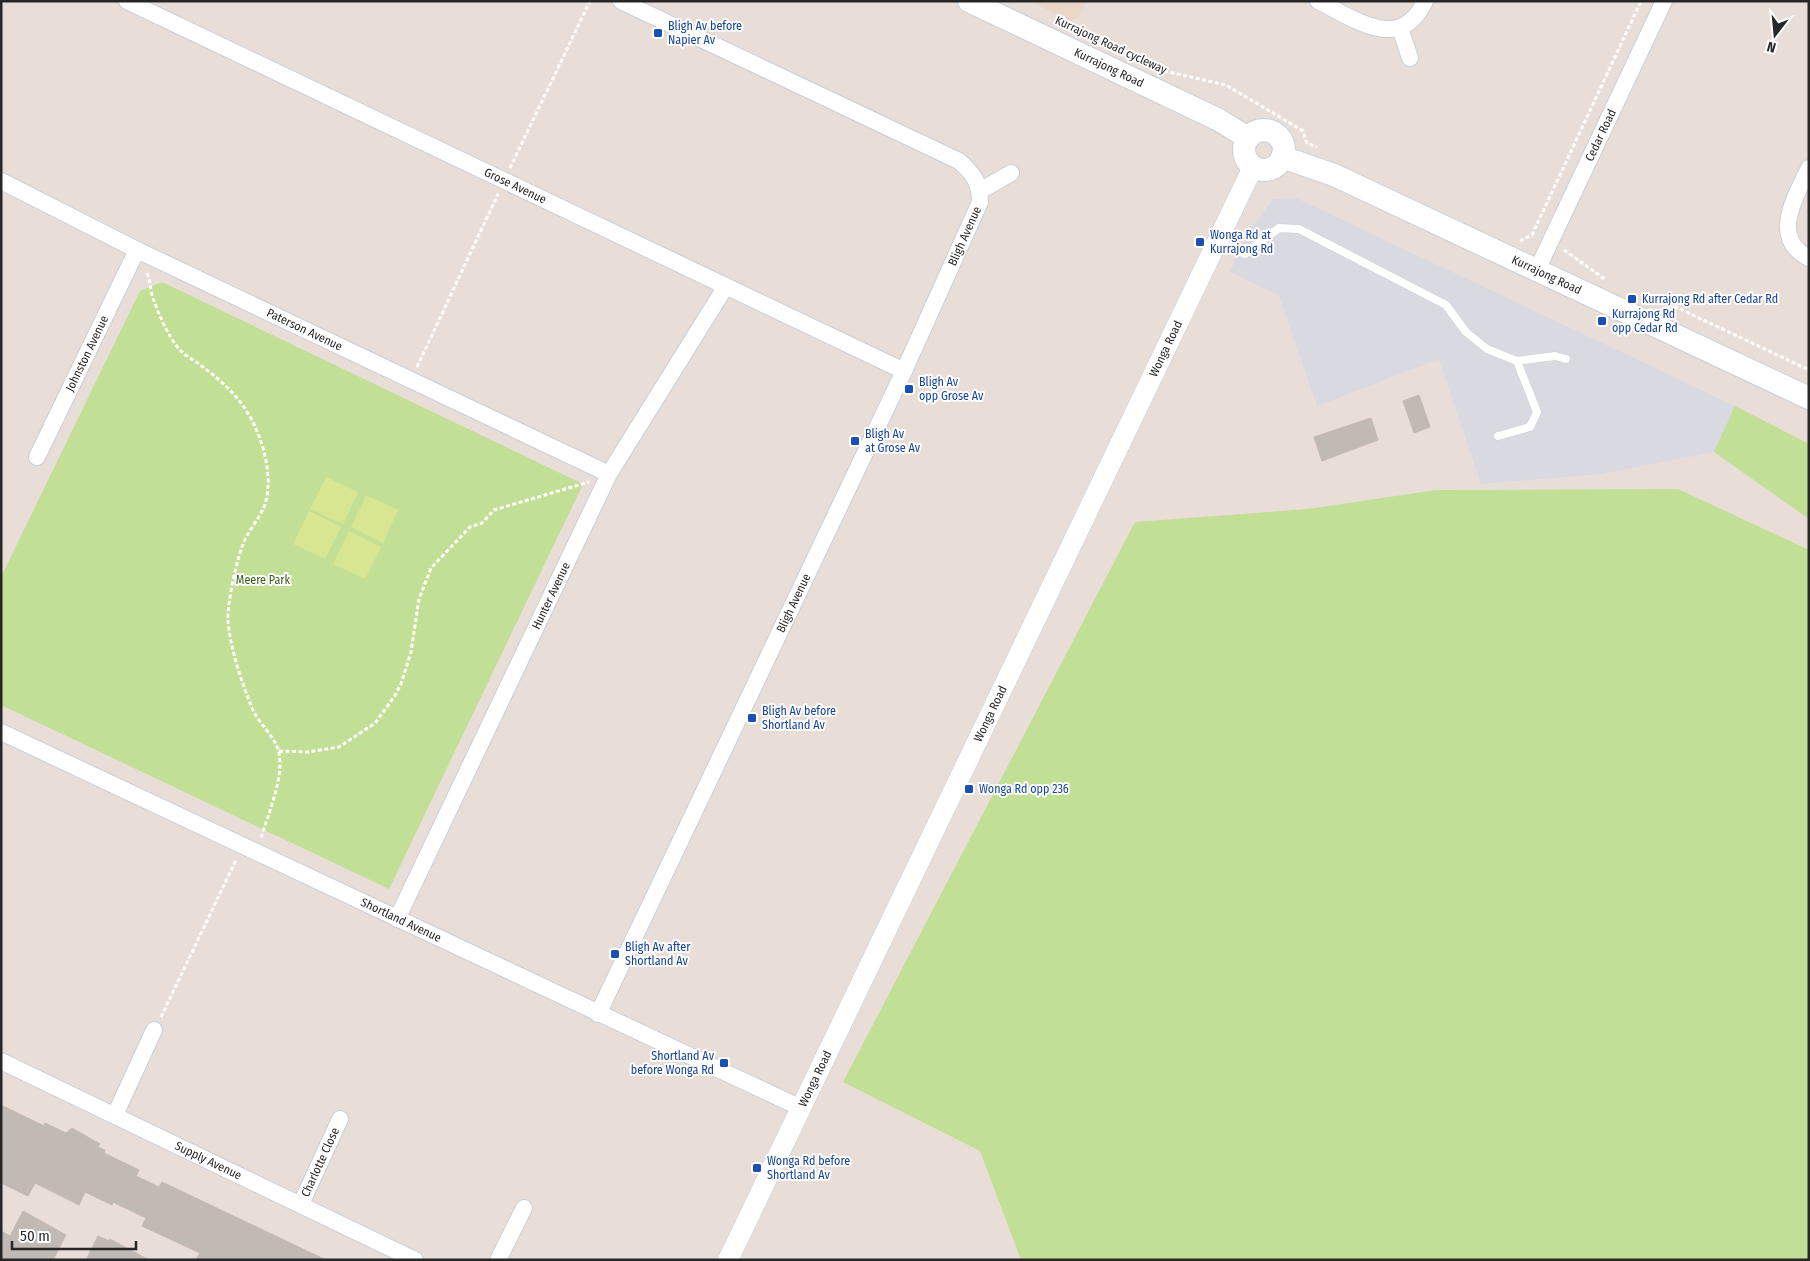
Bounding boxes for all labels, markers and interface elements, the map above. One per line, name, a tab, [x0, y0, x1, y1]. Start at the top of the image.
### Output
north arrow	[1750, 10, 1800, 60]
street label: Kurrajong Road cycleway	[1053, 13, 1169, 77]
place label: Bligh Av before Napier Av	[668, 19, 742, 47]
marker: Bligh Av before Napier Av	[652, 27, 664, 39]
text: N	[1765, 38, 1778, 56]
street label: Kurrajong Road	[1072, 46, 1146, 90]
street label: Cedar Road	[1582, 107, 1619, 164]
street label: Grose Avenue	[482, 165, 549, 207]
street label: Bligh Avenue	[945, 204, 984, 268]
place label: Wonga Rd at Kurrajong Rd	[1210, 228, 1273, 256]
marker: Wonga Rd at Kurrajong Rd	[1194, 236, 1206, 248]
street label: Kurrajong Road	[1510, 253, 1584, 297]
place label: Kurrajong Rd after Cedar Rd	[1642, 292, 1778, 306]
marker: Kurrajong Rd after Cedar Rd	[1626, 293, 1638, 305]
street label: Paterson Avenue	[265, 306, 345, 353]
place label: Kurrajong Rd opp Cedar Rd	[1612, 307, 1678, 335]
street label: Johnston Avenue	[63, 313, 111, 394]
marker: Kurrajong Rd opp Cedar Rd	[1596, 315, 1608, 327]
street label: Wonga Road	[1146, 318, 1185, 379]
place label: Bligh Av opp Grose Av	[919, 375, 984, 403]
marker: Bligh Av opp Grose Av	[903, 383, 915, 395]
place label: Bligh Av at Grose Av	[865, 427, 921, 455]
marker: Bligh Av at Grose Av	[849, 435, 861, 447]
street label: Hunter Avenue	[529, 560, 573, 632]
street label: Bligh Avenue	[774, 571, 814, 635]
park label: Meere Park	[236, 573, 291, 587]
street label: Wonga Road	[971, 683, 1010, 744]
place label: Bligh Av before Shortland Av	[762, 704, 836, 732]
marker: Bligh Av before Shortland Av	[746, 712, 758, 724]
place label: Wonga Rd opp 236	[979, 782, 1069, 796]
marker: Wonga Rd opp 236	[963, 783, 975, 795]
street label: Shortland Avenue	[359, 895, 444, 945]
place label: Bligh Av after Shortland Av	[625, 940, 691, 968]
marker: Bligh Av after Shortland Av	[609, 948, 621, 960]
street label: Wonga Road	[796, 1048, 834, 1109]
place label: Shortland Av before Wonga Rd	[631, 1049, 715, 1077]
marker: Shortland Av before Wonga Rd	[718, 1057, 730, 1069]
street label: Charlotte Close	[298, 1125, 342, 1199]
street label: Supply Avenue	[173, 1139, 244, 1183]
place label: Wonga Rd before Shortland Av	[767, 1154, 850, 1182]
marker: Wonga Rd before Shortland Av	[751, 1162, 763, 1174]
scale bar	[12, 1218, 136, 1250]
text: 50 m	[20, 1227, 50, 1245]

